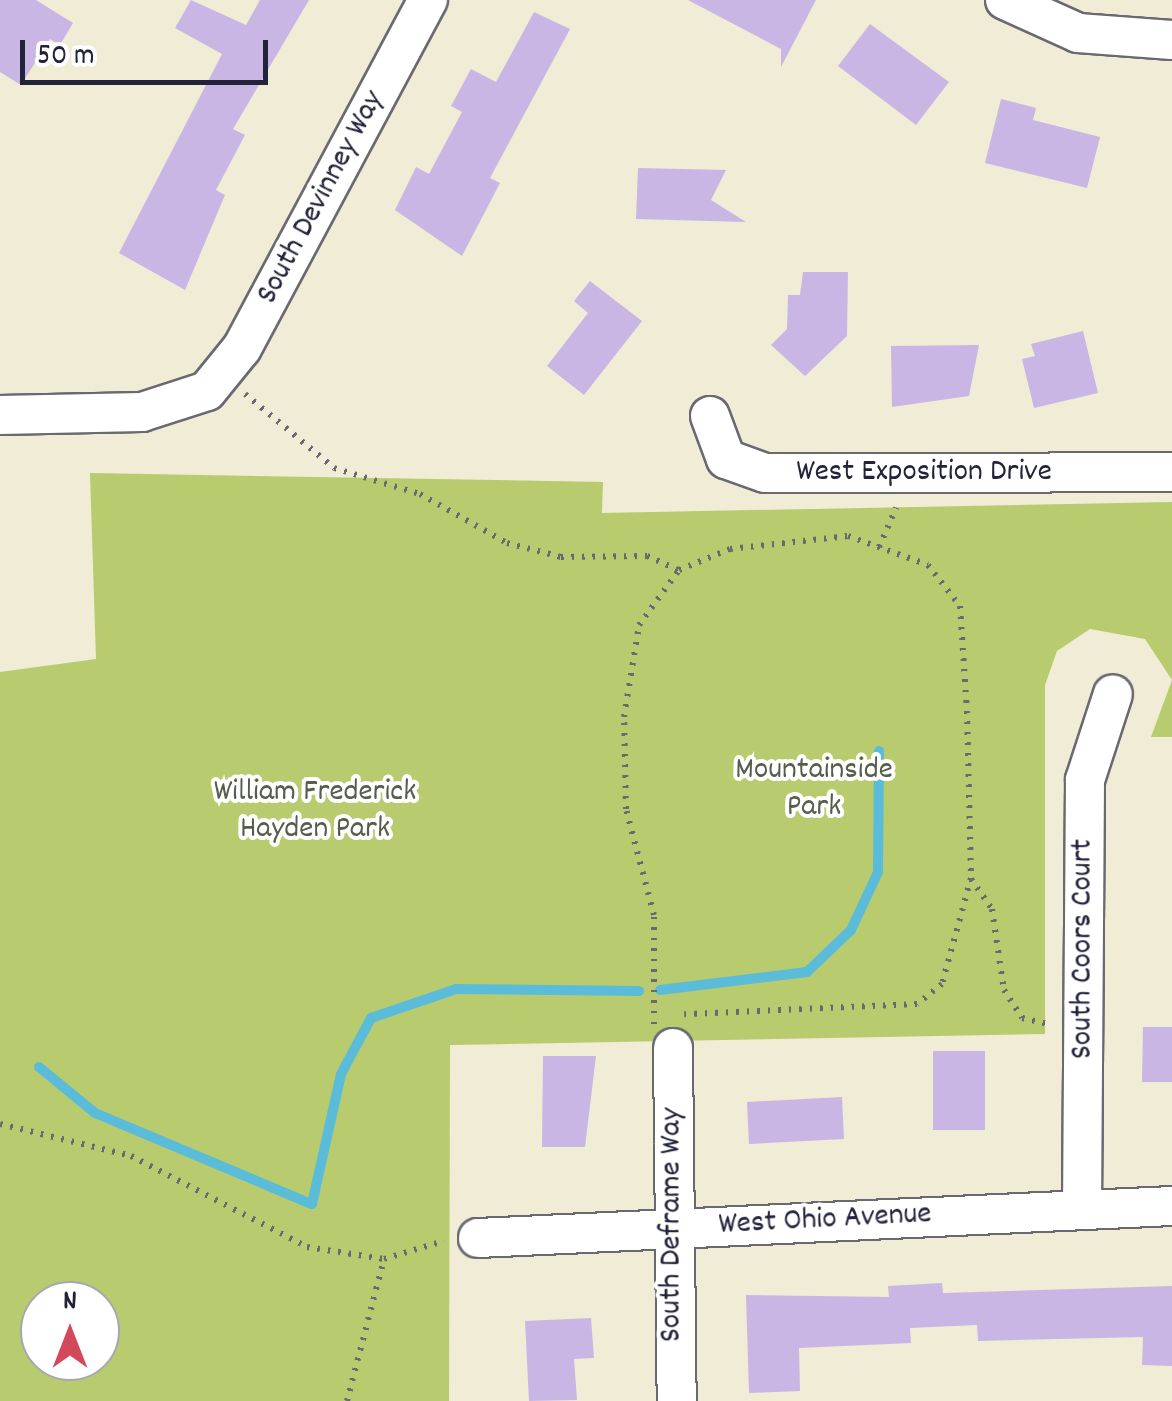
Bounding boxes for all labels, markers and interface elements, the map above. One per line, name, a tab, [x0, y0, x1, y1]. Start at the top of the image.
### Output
scale bar	[25, 20, 272, 82]
text: 50 m	[37, 36, 95, 79]
street label: South Devinney Way	[250, 85, 394, 311]
street label: West Exposition Drive	[796, 454, 1052, 492]
park label: Mountainside Park	[735, 753, 893, 828]
park label: William Frederick Hayden Park	[214, 775, 416, 850]
street label: South Coors Court	[1065, 839, 1103, 1059]
street label: South Deframe Way	[654, 1108, 692, 1342]
street label: West Ohio Avenue	[718, 1196, 932, 1246]
north arrow	[20, 1281, 120, 1381]
text: N	[63, 1283, 77, 1323]

